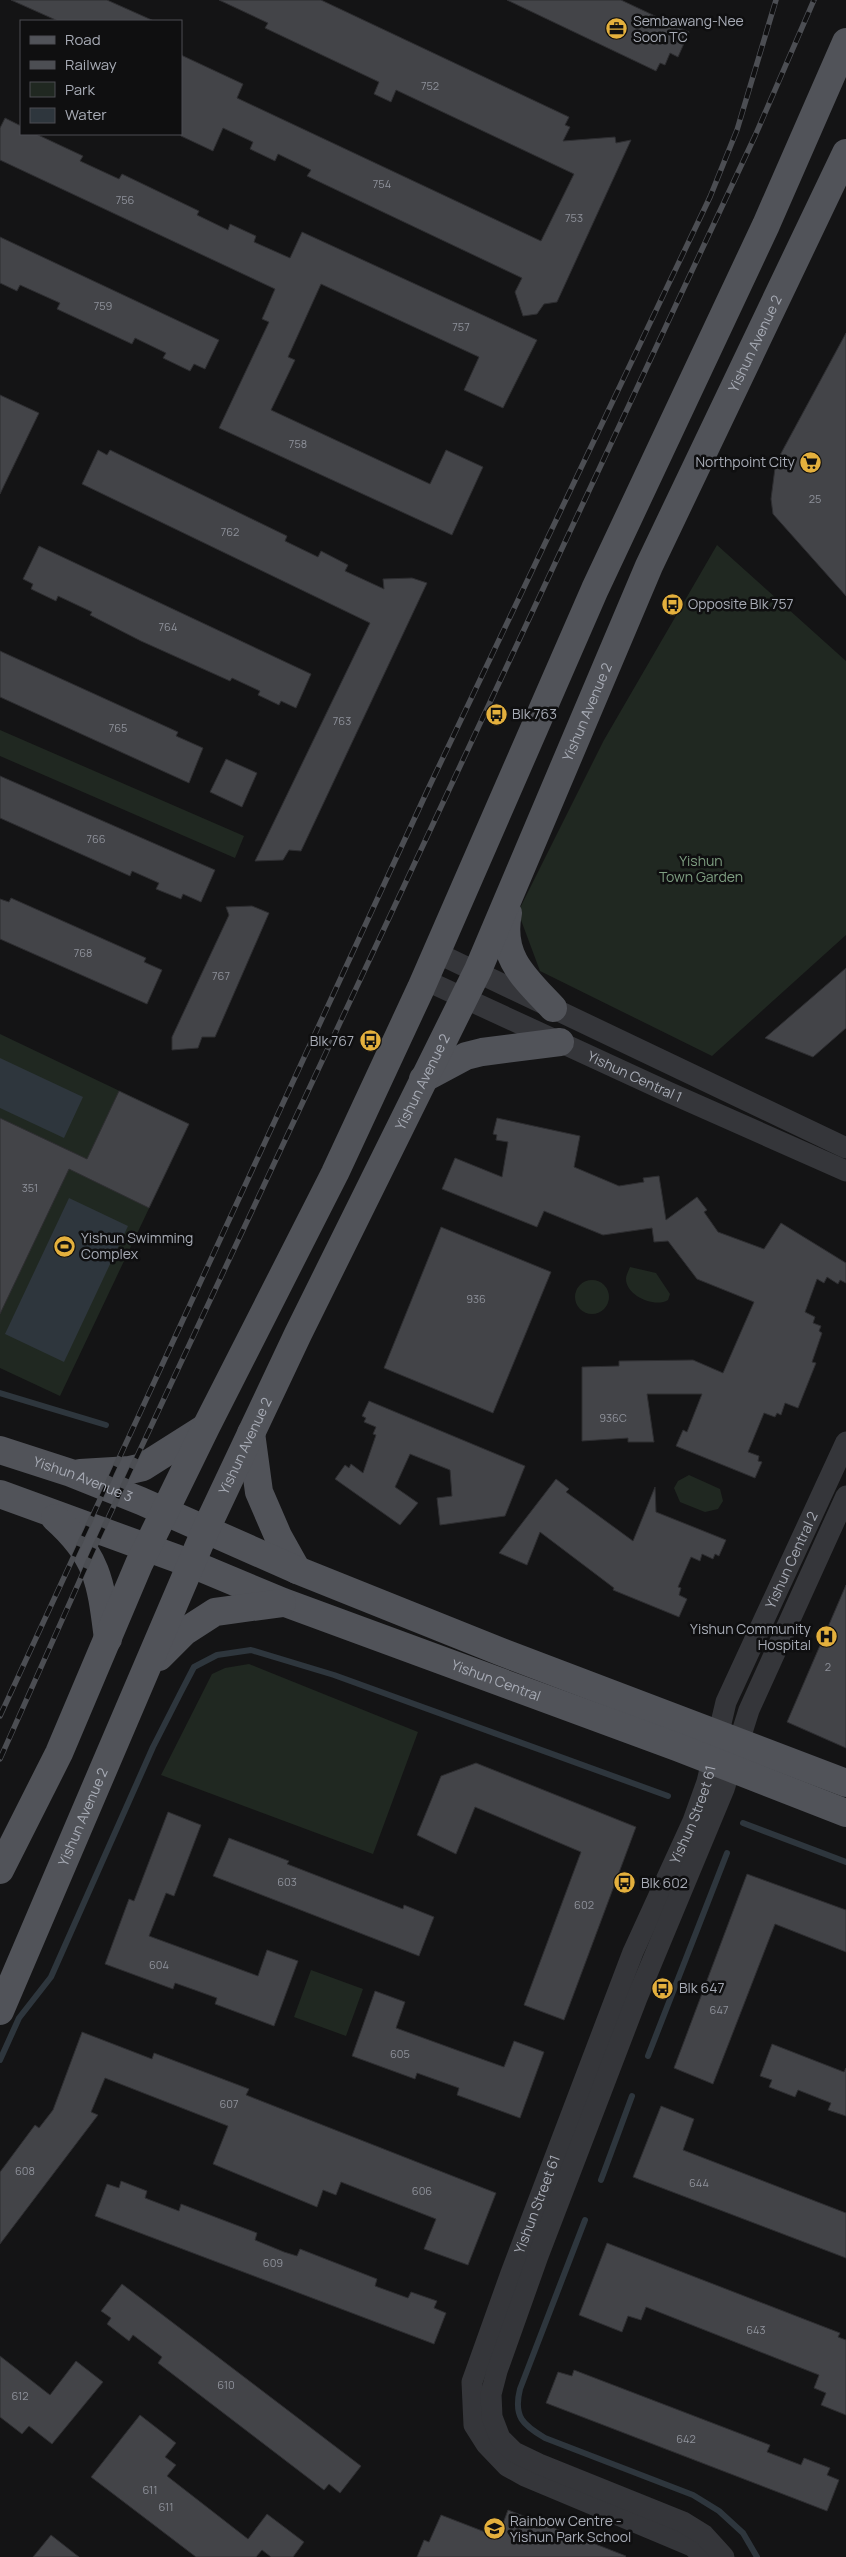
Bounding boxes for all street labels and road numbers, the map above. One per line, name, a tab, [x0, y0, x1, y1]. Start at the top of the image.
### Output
street label: Yishun Avenue 2	[723, 292, 786, 395]
street label: Yishun Avenue 2	[558, 660, 616, 764]
street label: Yishun Avenue 2	[390, 1030, 454, 1133]
street label: Yishun Central 1	[585, 1046, 685, 1106]
street label: Yishun Avenue 2	[214, 1394, 276, 1497]
street label: Yishun Avenue 3	[31, 1451, 136, 1506]
street label: Yishun Central 2	[761, 1508, 822, 1611]
street label: Yishun Central	[449, 1655, 544, 1705]
street label: Yishun Street 61	[665, 1763, 720, 1867]
street label: Yishun Avenue 2	[53, 1765, 112, 1869]
street label: Yishun Street 61	[509, 2152, 564, 2256]

